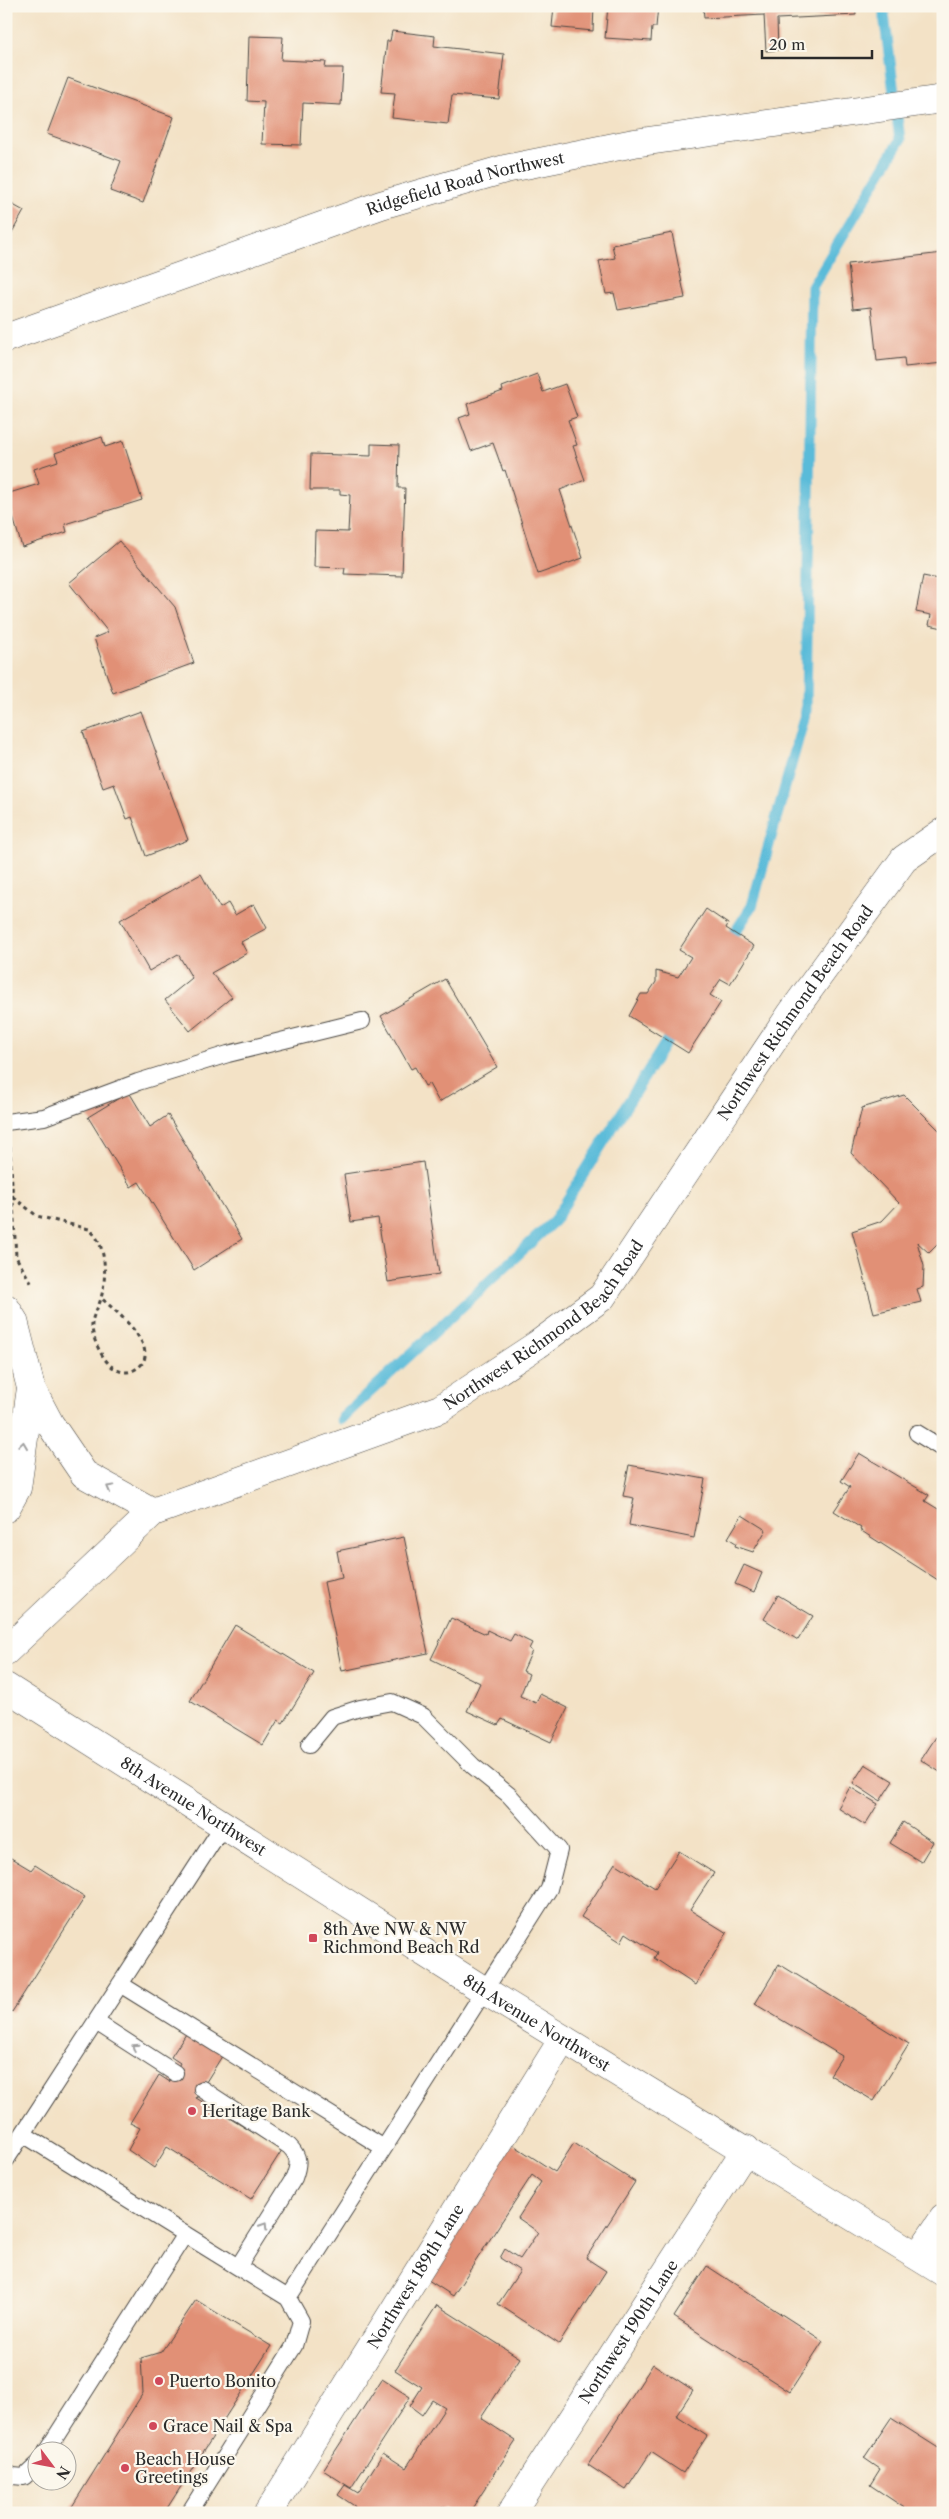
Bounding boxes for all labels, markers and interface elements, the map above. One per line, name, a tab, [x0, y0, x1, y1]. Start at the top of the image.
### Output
scale bar	[762, 28, 872, 60]
text: 20 m	[769, 35, 805, 54]
street label: Ridgefield Road Northwest	[363, 147, 566, 219]
street label: Northwest Richmond Beach Road	[713, 901, 877, 1124]
street label: Northwest Richmond Beach Road	[439, 1236, 648, 1414]
one-way arrow	[17, 1441, 28, 1449]
one-way arrow	[106, 1484, 115, 1494]
street label: 8th Avenue Northwest	[117, 1752, 270, 1860]
place label: 8th Ave NW & NW Richmond Beach Rd	[323, 1919, 480, 1957]
marker: 8th Ave NW & NW Richmond Beach Rd	[307, 1932, 319, 1944]
street label: 8th Avenue Northwest	[460, 1970, 614, 2076]
one-way arrow	[132, 2044, 141, 2054]
place label: Heritage Bank	[202, 2101, 311, 2121]
marker: Heritage Bank	[186, 2105, 198, 2117]
street label: Northwest 189th Lane	[363, 2200, 468, 2352]
one-way arrow	[258, 2223, 267, 2232]
street label: Northwest 190th Lane	[574, 2256, 682, 2407]
place label: Puerto Bonito	[169, 2371, 276, 2391]
marker: Puerto Bonito	[153, 2375, 165, 2387]
place label: Grace Nail & Spa	[163, 2416, 293, 2436]
marker: Grace Nail & Spa	[147, 2420, 159, 2432]
north arrow	[28, 2442, 78, 2492]
place label: Beach House Greetings	[135, 2449, 235, 2487]
marker: Beach House Greetings	[119, 2462, 131, 2474]
text: N	[52, 2463, 74, 2483]

